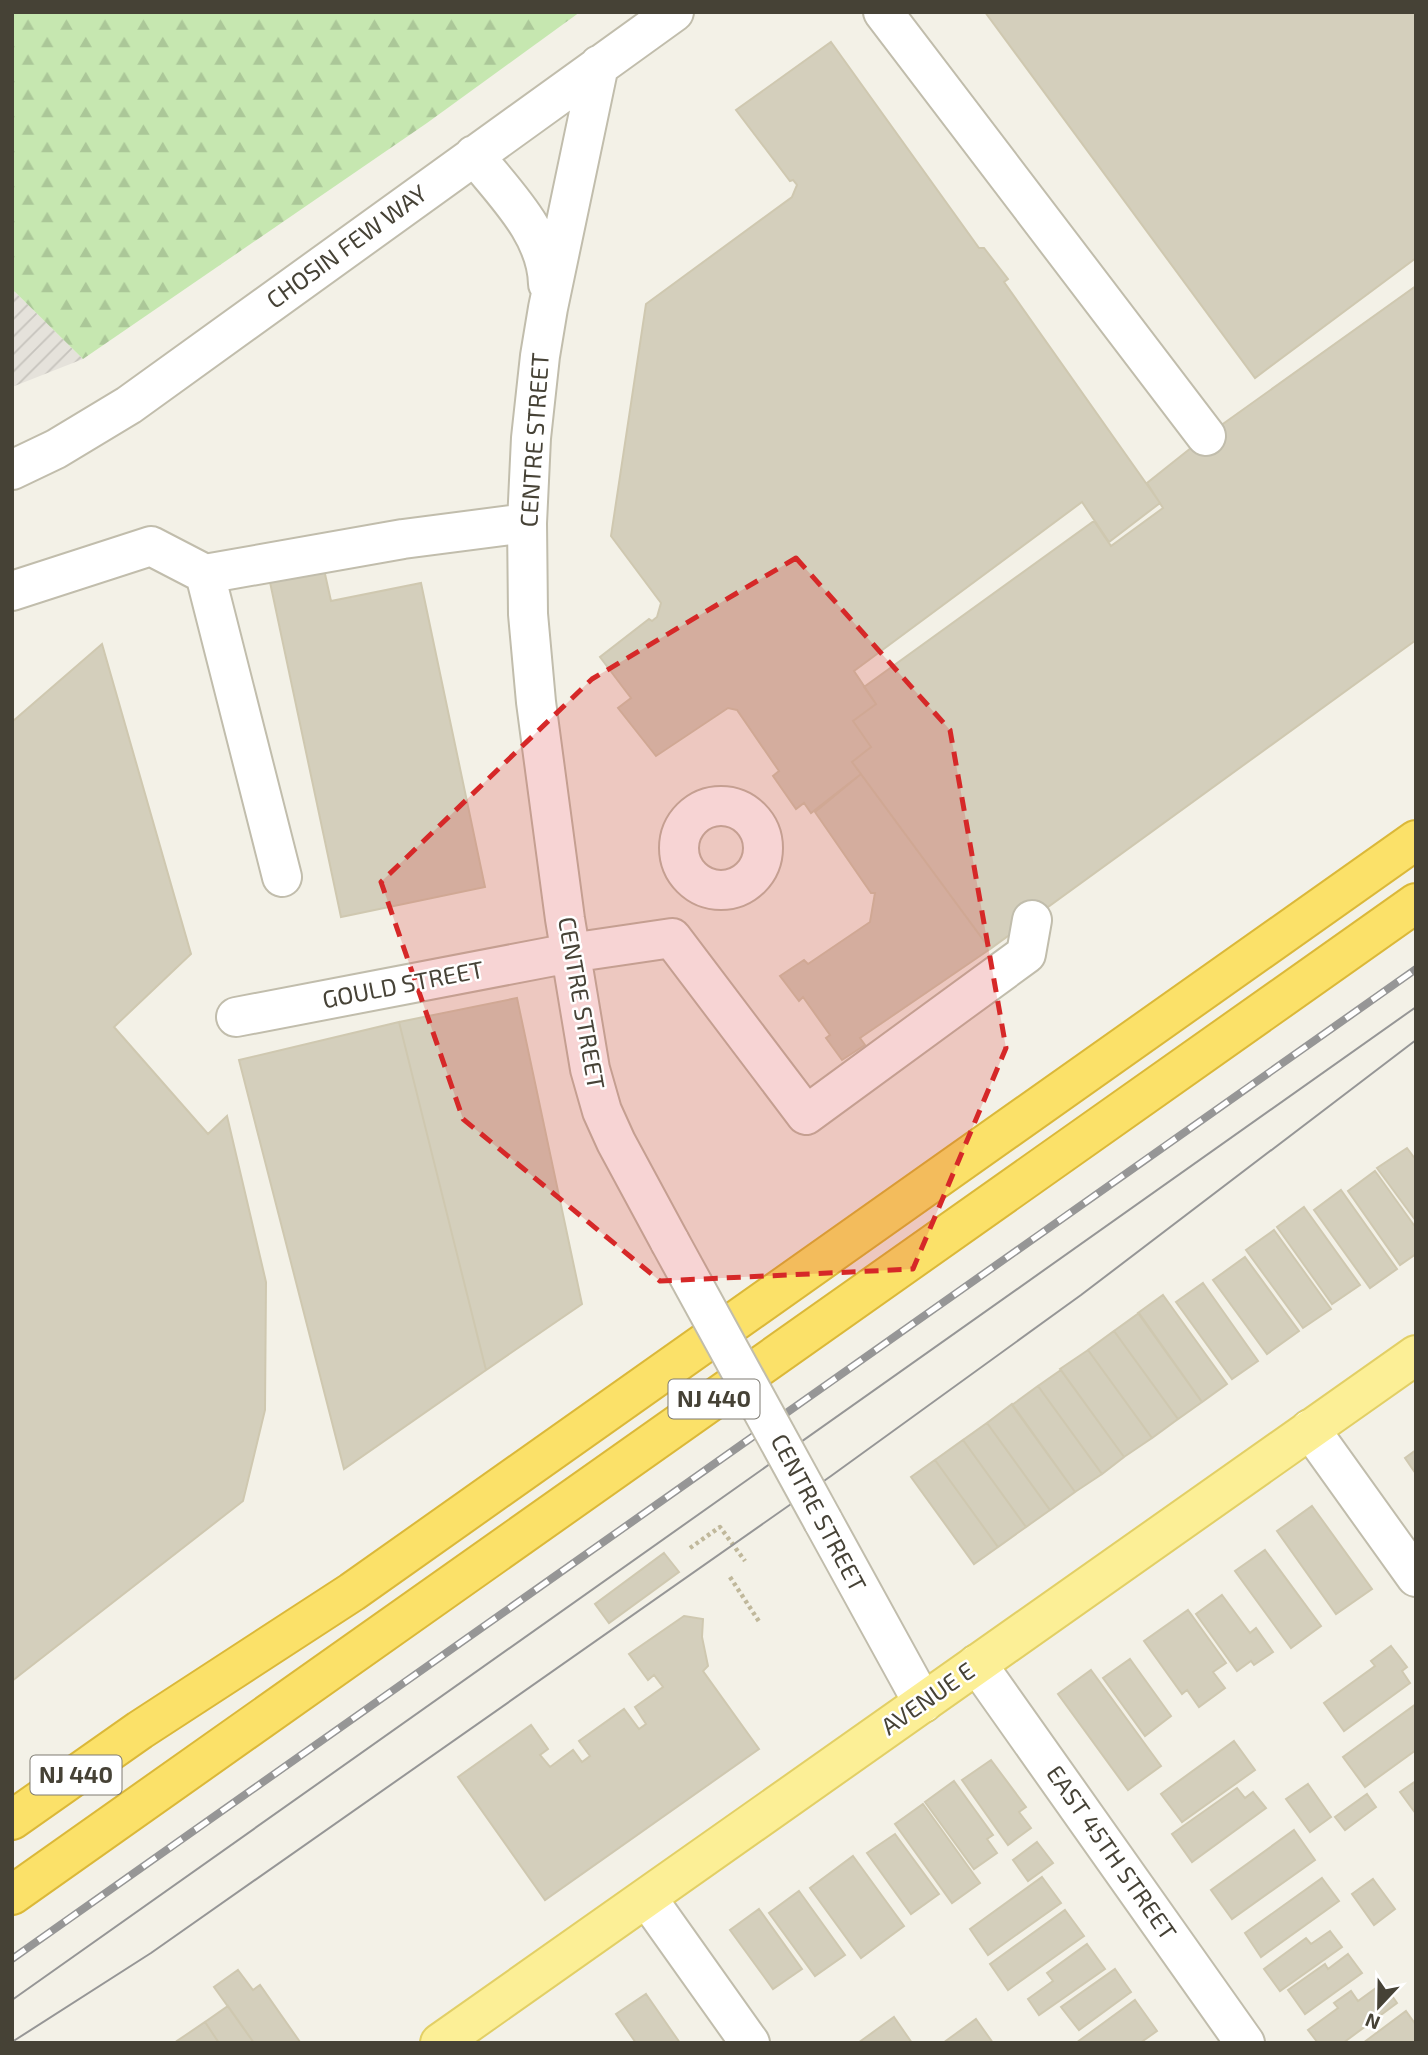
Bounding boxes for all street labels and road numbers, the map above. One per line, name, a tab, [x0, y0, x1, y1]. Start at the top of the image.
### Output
street label: CHOSIN FEW WAY	[260, 178, 432, 314]
street label: CENTRE STREET	[513, 352, 554, 528]
street label: CENTRE STREET	[553, 914, 612, 1091]
street label: GOULD STREET	[320, 954, 486, 1013]
road number: NJ 440	[668, 1380, 760, 1418]
street label: CENTRE STREET	[766, 1428, 873, 1596]
street label: AVENUE E	[875, 1655, 979, 1740]
road number: NJ 440	[31, 1756, 122, 1795]
street label: EAST 45TH STREET	[1041, 1759, 1183, 1945]

